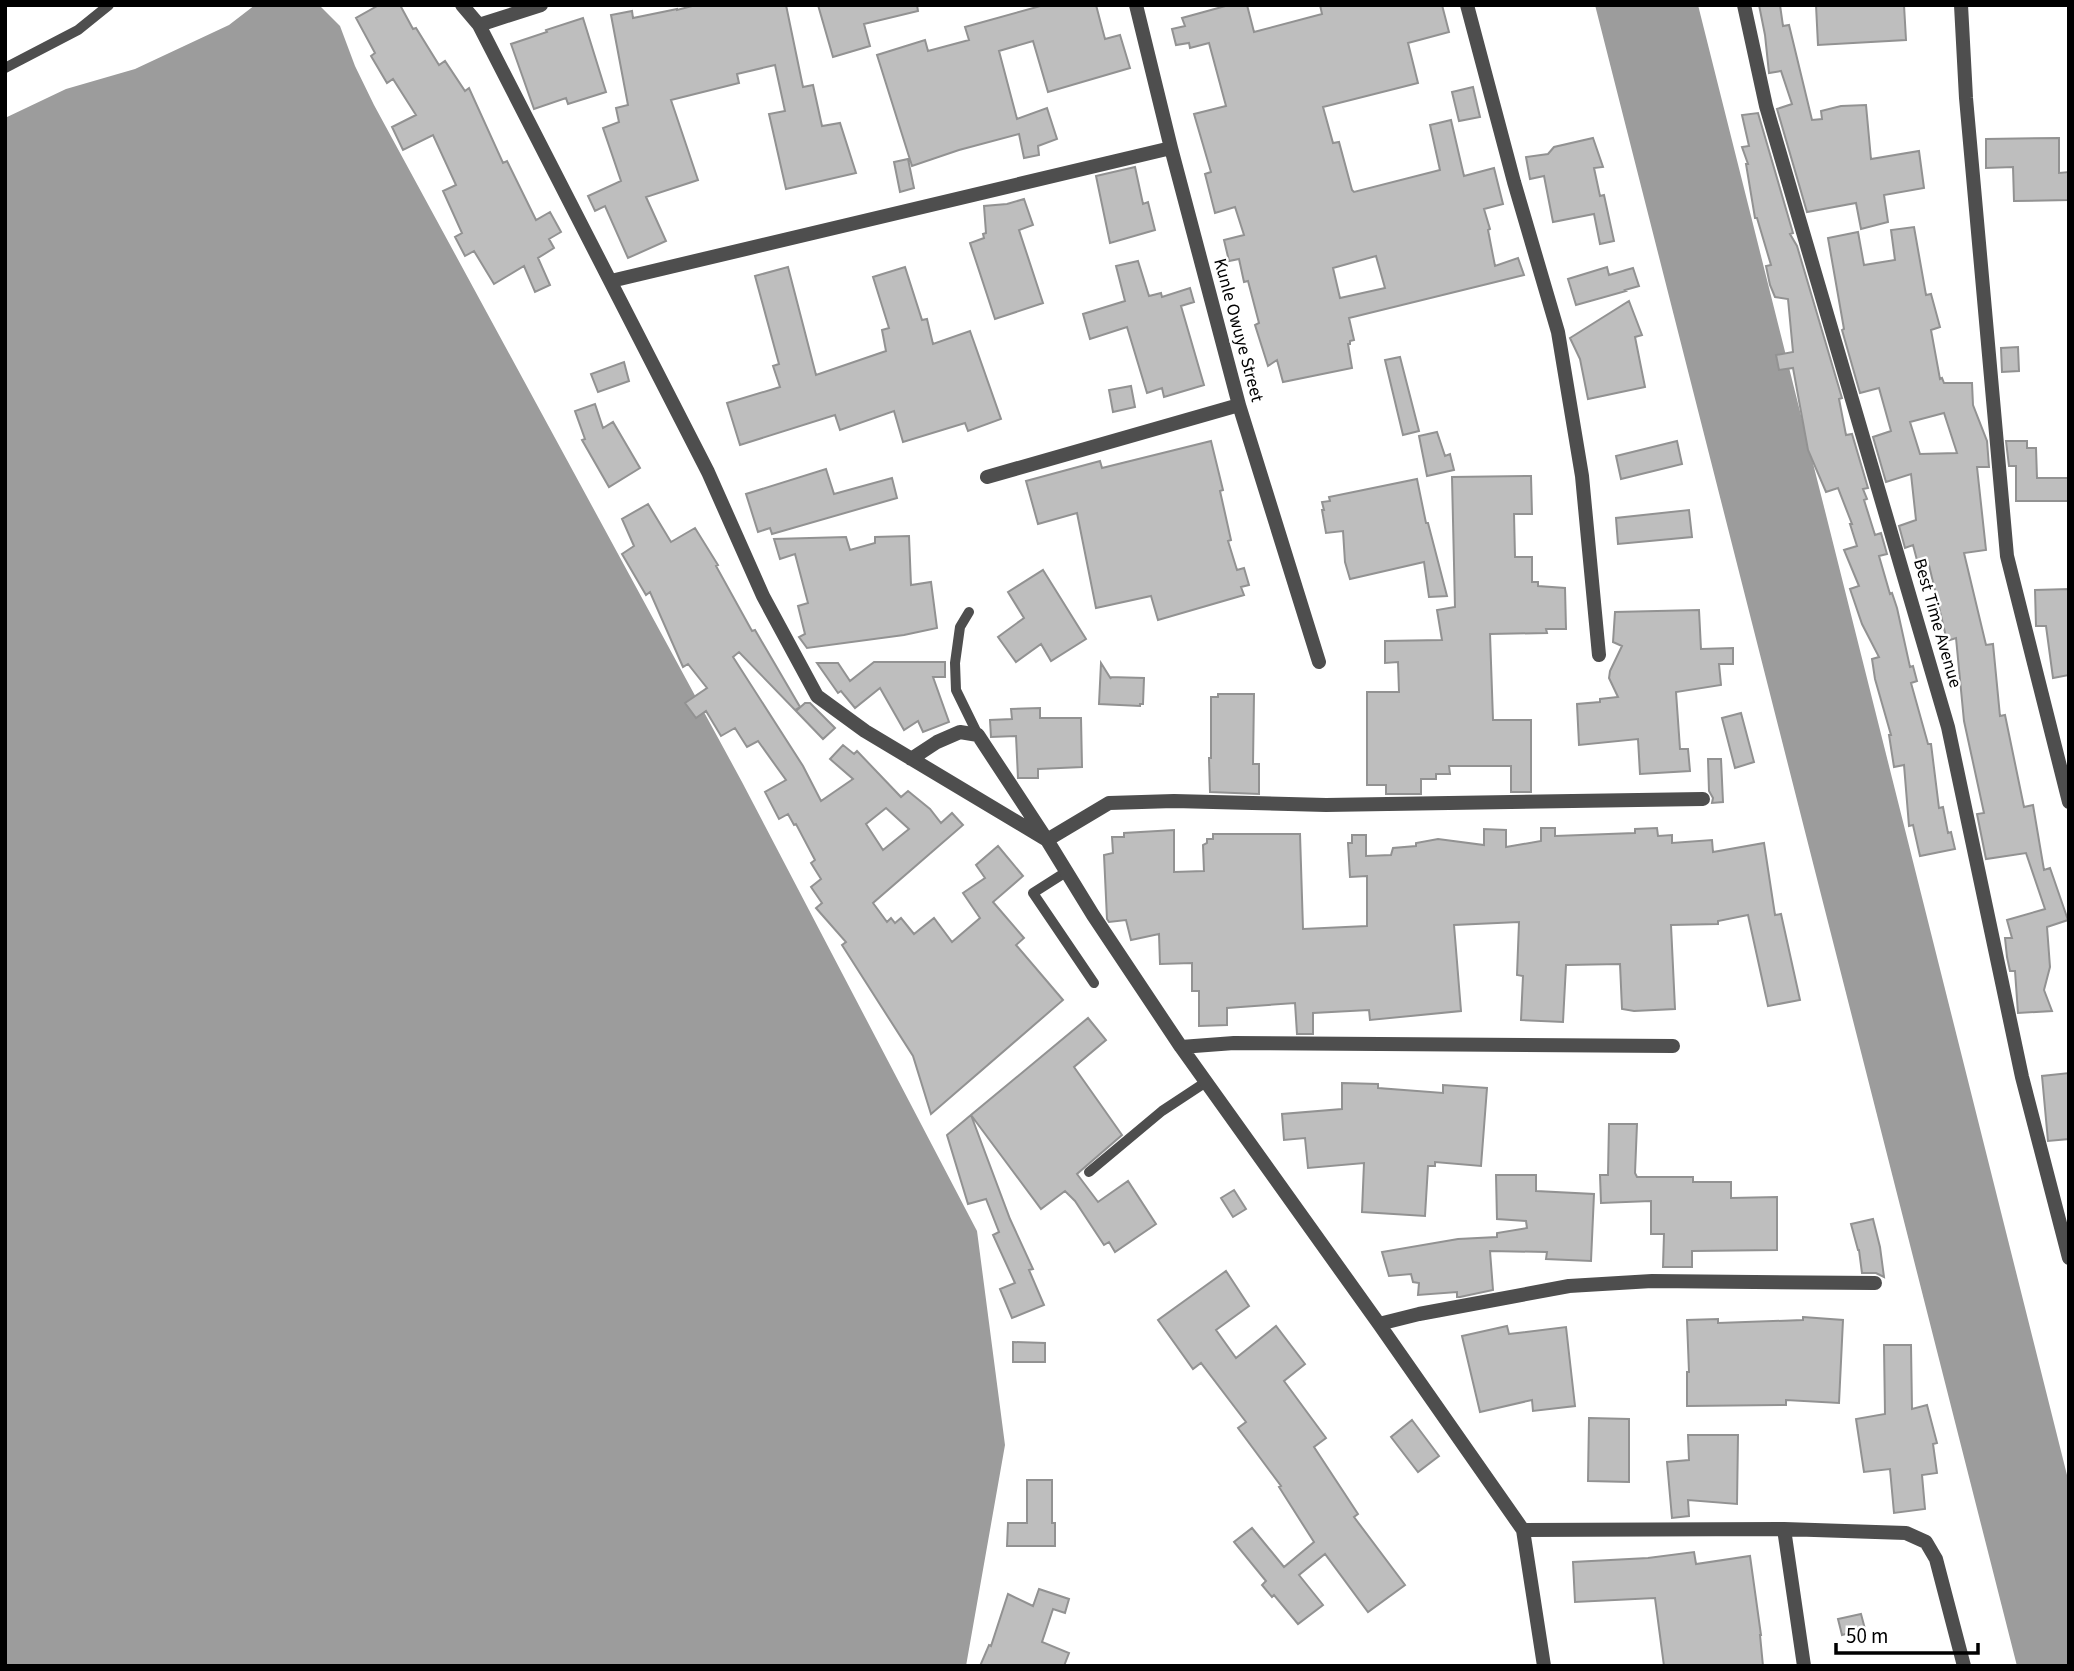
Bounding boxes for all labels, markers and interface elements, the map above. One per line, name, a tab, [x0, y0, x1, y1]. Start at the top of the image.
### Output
street label: Kunle Owuye Street	[1207, 256, 1270, 405]
street label: Best Time Avenue	[1907, 556, 1968, 691]
scale bar	[1836, 1612, 1978, 1656]
text: 50 m	[1846, 1621, 1888, 1651]

